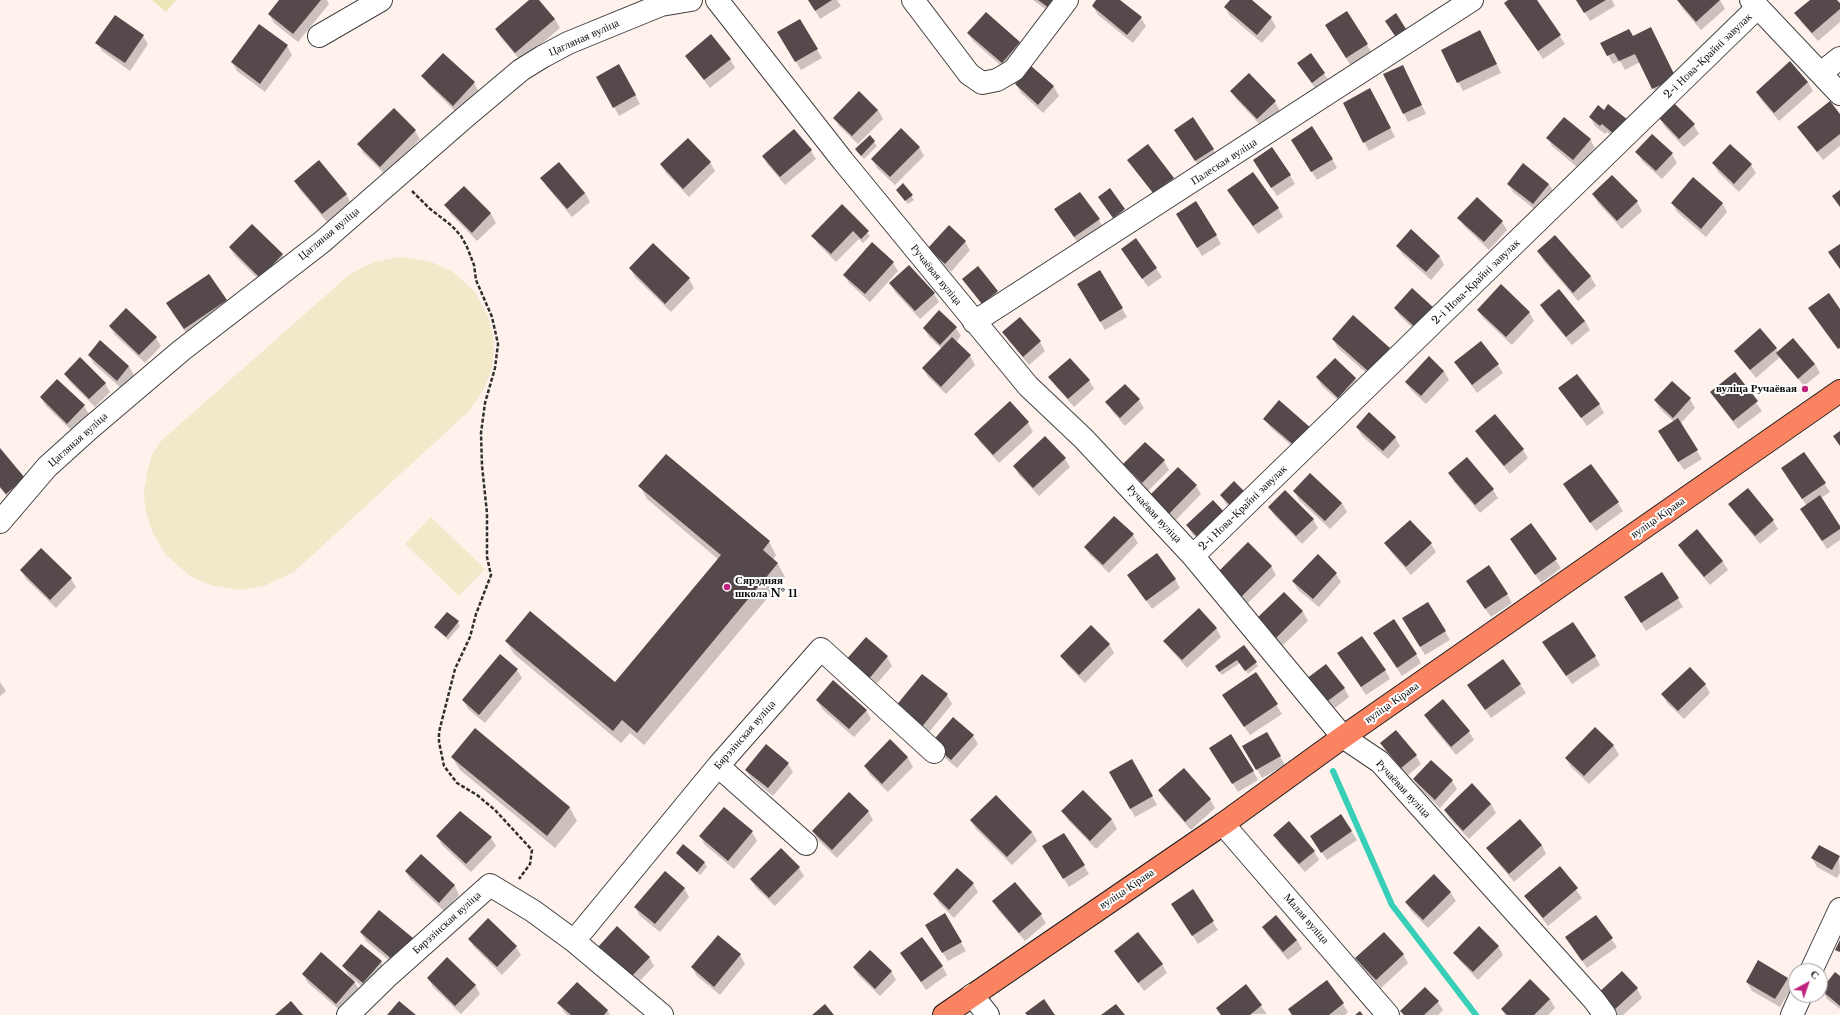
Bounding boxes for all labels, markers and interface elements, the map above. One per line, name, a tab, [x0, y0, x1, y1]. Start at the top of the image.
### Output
street label: 2-і Нова-Крайні завулак	[1661, 11, 1755, 101]
street label: Цагляная вуліца	[547, 17, 621, 59]
street label: Палеская вуліца	[1189, 136, 1259, 188]
street label: Цагляная вуліца	[296, 205, 362, 263]
street label: 2-і Нова-Крайні завулак	[1429, 237, 1523, 327]
street label: Ручаёвая вуліца	[908, 242, 964, 308]
place label: вуліца Ручаёвая	[1716, 382, 1797, 396]
marker: вуліца Ручаёвая	[1800, 384, 1810, 394]
street label: Цагляная вуліца	[46, 410, 110, 470]
street label: 2-і Нова-Крайні завулак	[1196, 463, 1290, 553]
street label: Ручаёвая вуліца	[1124, 482, 1184, 546]
street label: вуліца Кірава	[1628, 495, 1688, 541]
place label: Сярэдняя школа № 11	[735, 574, 798, 600]
marker: Сярэдняя школа № 11	[722, 582, 732, 592]
street label: вуліца Кірава	[1362, 680, 1422, 726]
street label: Бярэзінская вуліца	[711, 698, 779, 772]
street label: Ручаёвая вуліца	[1373, 757, 1433, 821]
street label: вуліца Кірава	[1097, 866, 1157, 912]
street label: Бярэзінская вуліца	[410, 889, 484, 957]
street label: Малая вуліца	[1281, 891, 1331, 947]
north arrow	[1788, 963, 1828, 1003]
text: С	[1808, 967, 1823, 982]

